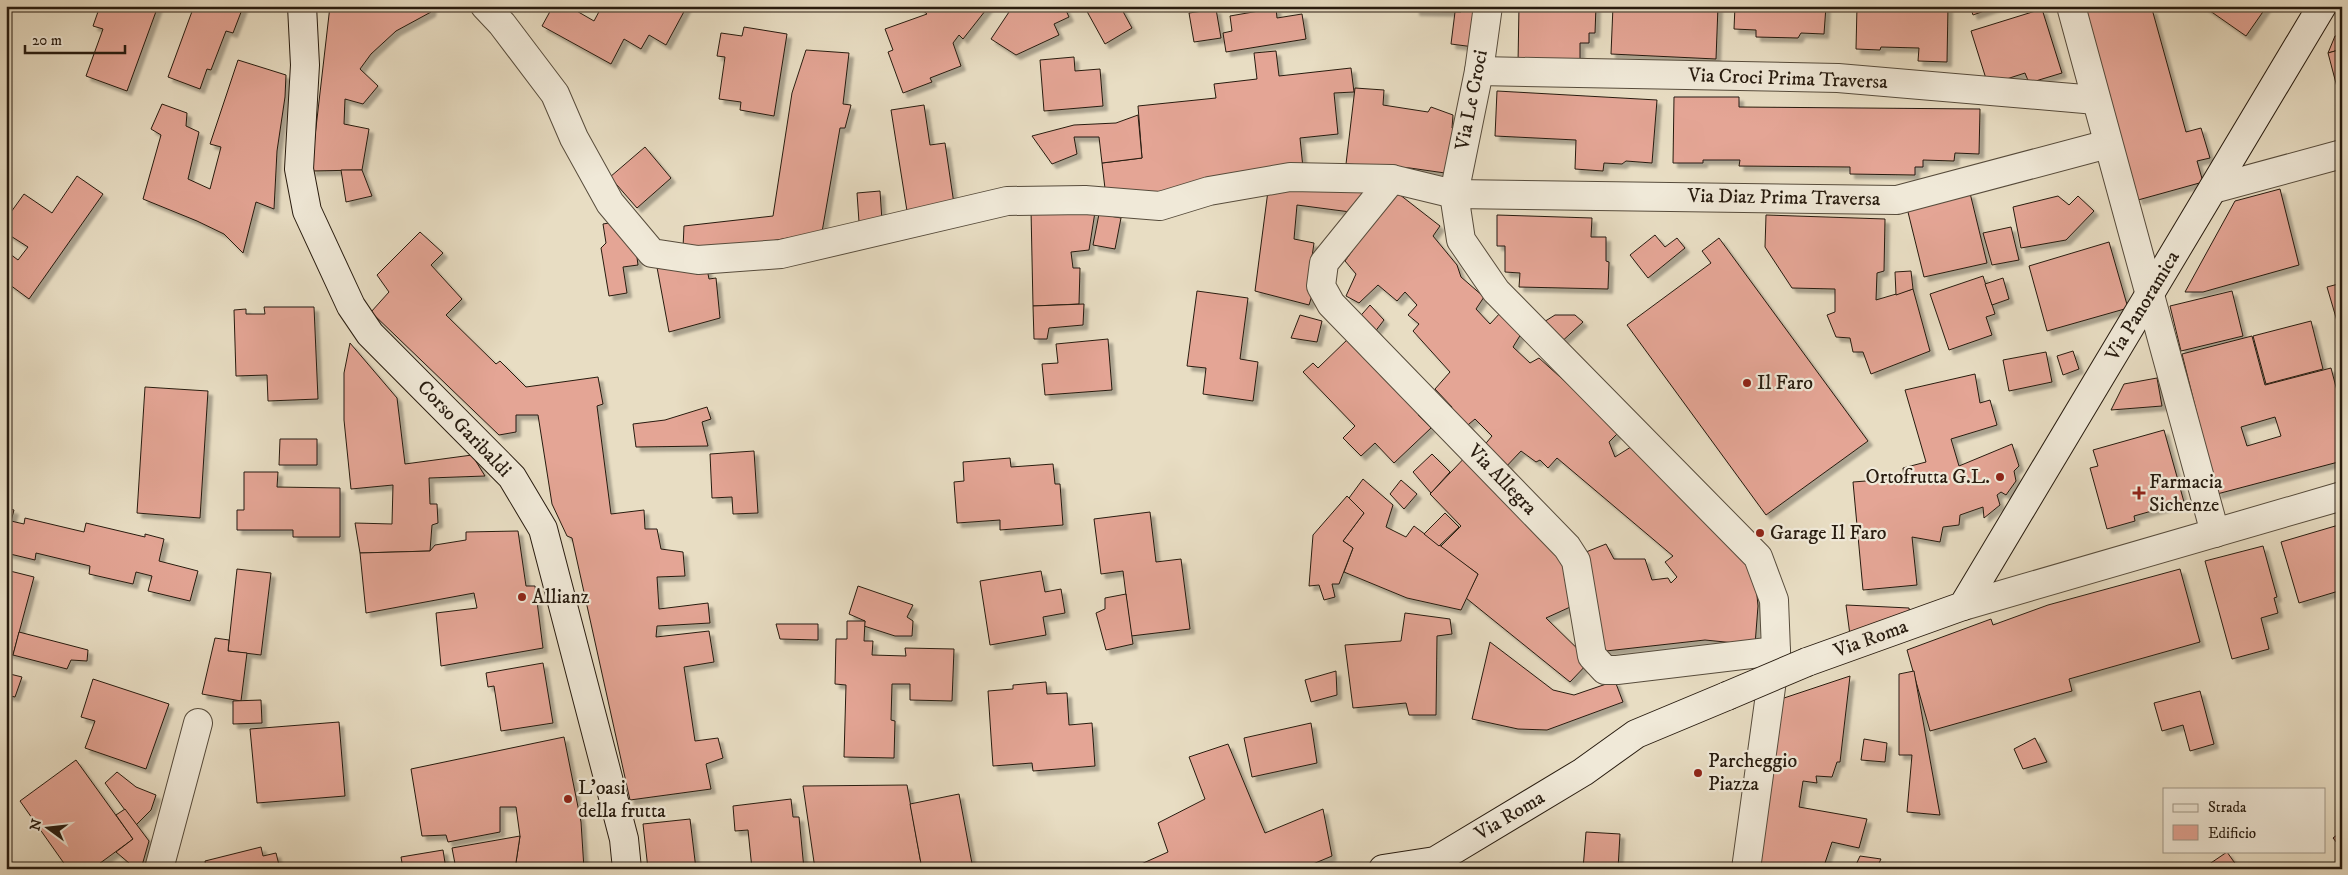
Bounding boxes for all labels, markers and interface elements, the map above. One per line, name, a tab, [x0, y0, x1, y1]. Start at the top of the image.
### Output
scale bar	[25, 22, 125, 54]
text: 20 m	[32, 31, 62, 50]
street label: Via Le Croci	[1450, 48, 1494, 153]
street label: Via Croci Prima Traversa	[1687, 63, 1889, 95]
street label: Via Diaz Prima Traversa	[1686, 184, 1881, 212]
street label: Via Panoramica	[2100, 246, 2186, 366]
place label: Il Faro	[1757, 371, 1813, 396]
street label: Corso Garibaldi	[412, 375, 516, 483]
marker: Il Faro	[1741, 377, 1753, 389]
street label: Via Allegra	[1461, 439, 1542, 521]
place label: Ortofrutta G.L.	[1866, 465, 1990, 490]
place label: Farmacia Sichenze	[2149, 470, 2223, 518]
marker: Ortofrutta G.L.	[1994, 471, 2006, 483]
marker: Farmacia Sichenze	[2133, 487, 2145, 499]
place label: Garage Il Faro	[1770, 521, 1887, 546]
marker: Garage Il Faro	[1754, 527, 1766, 539]
place label: Allianz	[532, 585, 590, 610]
marker: Allianz	[516, 591, 528, 603]
street label: Via Roma	[1830, 614, 1912, 664]
place label: Parcheggio Piazza	[1708, 749, 1797, 797]
marker: Parcheggio Piazza	[1692, 767, 1704, 779]
place label: L'oasi della frutta	[578, 776, 666, 824]
street label: Via Roma	[1470, 785, 1550, 847]
legend	[2163, 788, 2326, 852]
marker: L'oasi della frutta	[562, 793, 574, 805]
text: Strada	[2208, 798, 2247, 817]
north arrow	[22, 802, 72, 852]
text: N	[26, 817, 47, 833]
text: Edificio	[2208, 824, 2256, 843]

